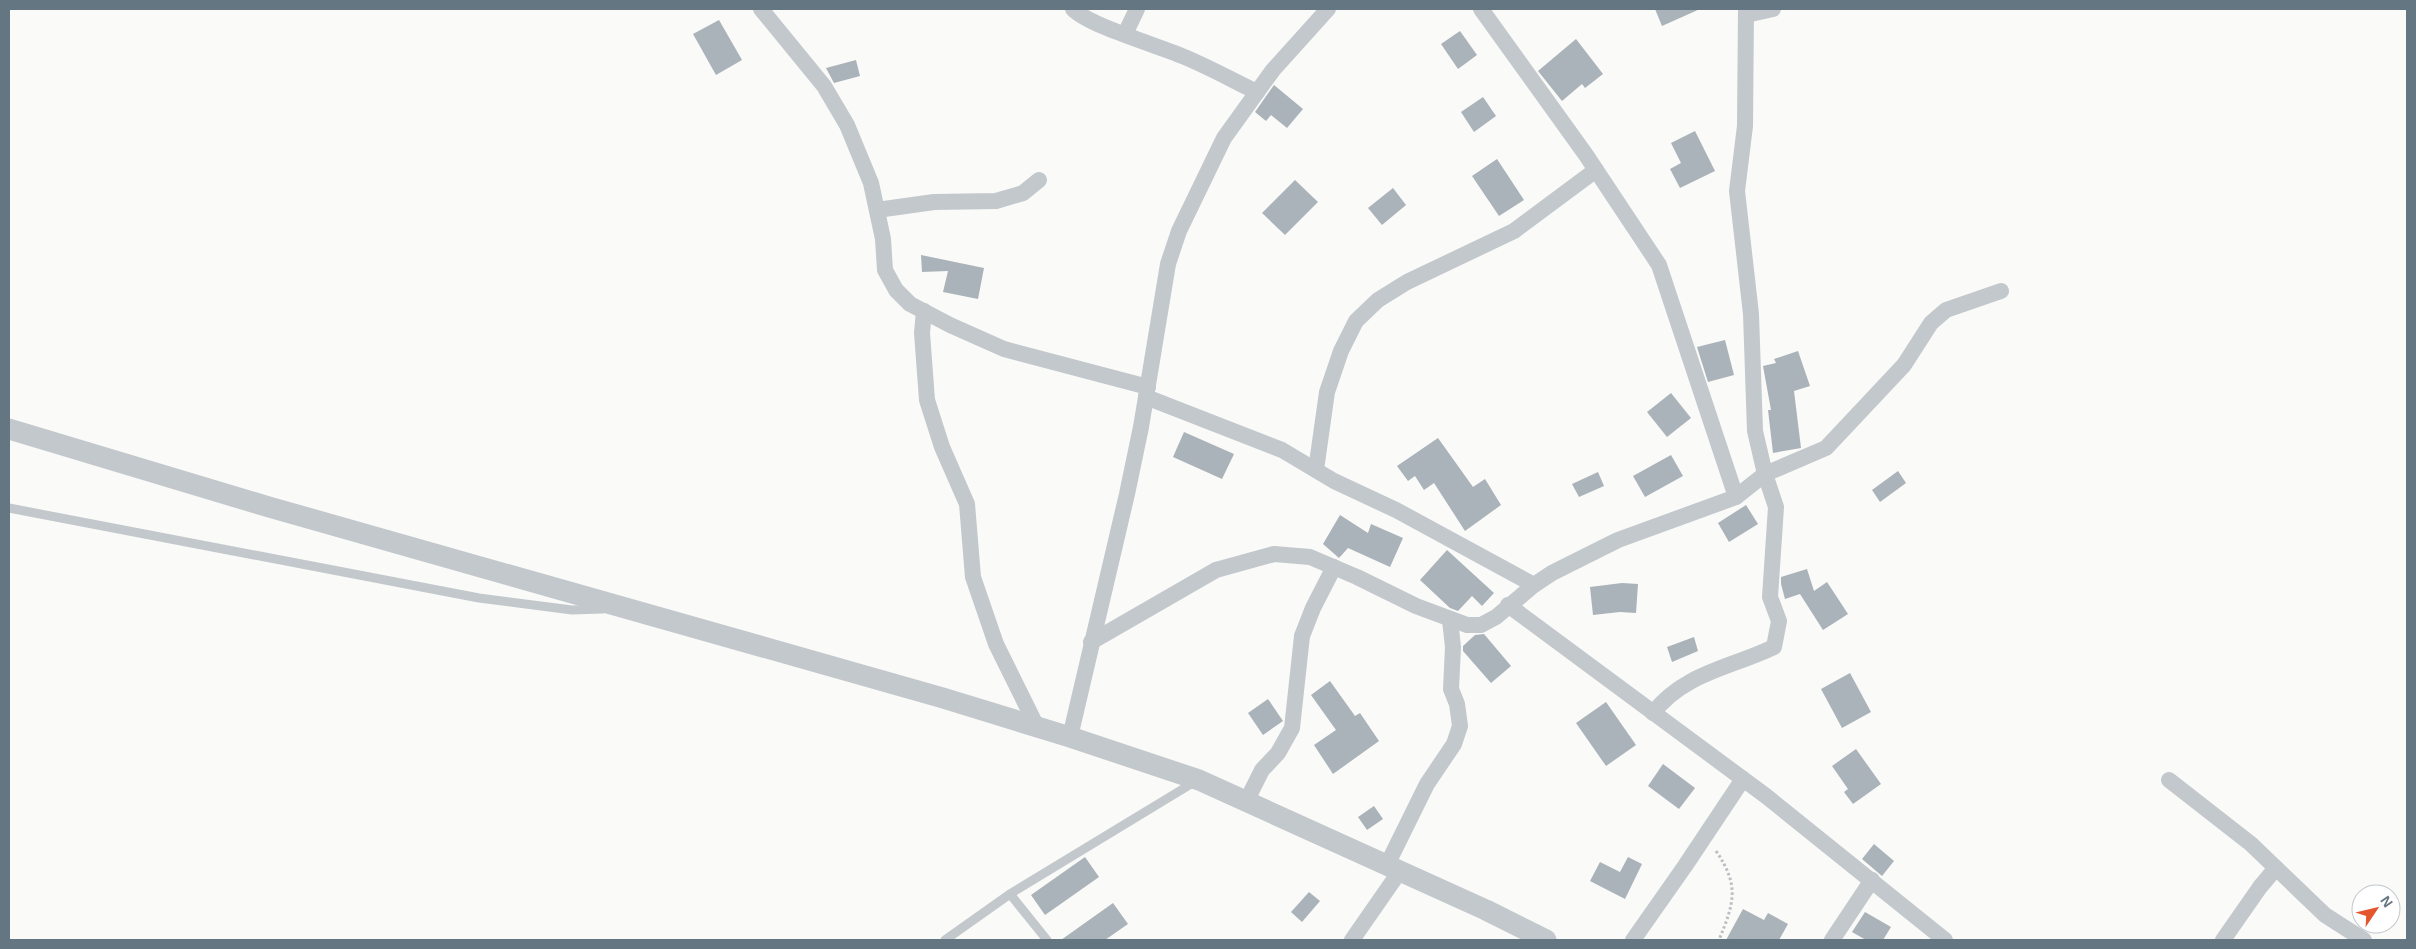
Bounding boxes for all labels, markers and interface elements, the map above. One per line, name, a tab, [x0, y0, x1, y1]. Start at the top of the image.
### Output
north arrow	[2351, 884, 2401, 934]
text: N	[2377, 893, 2396, 910]

